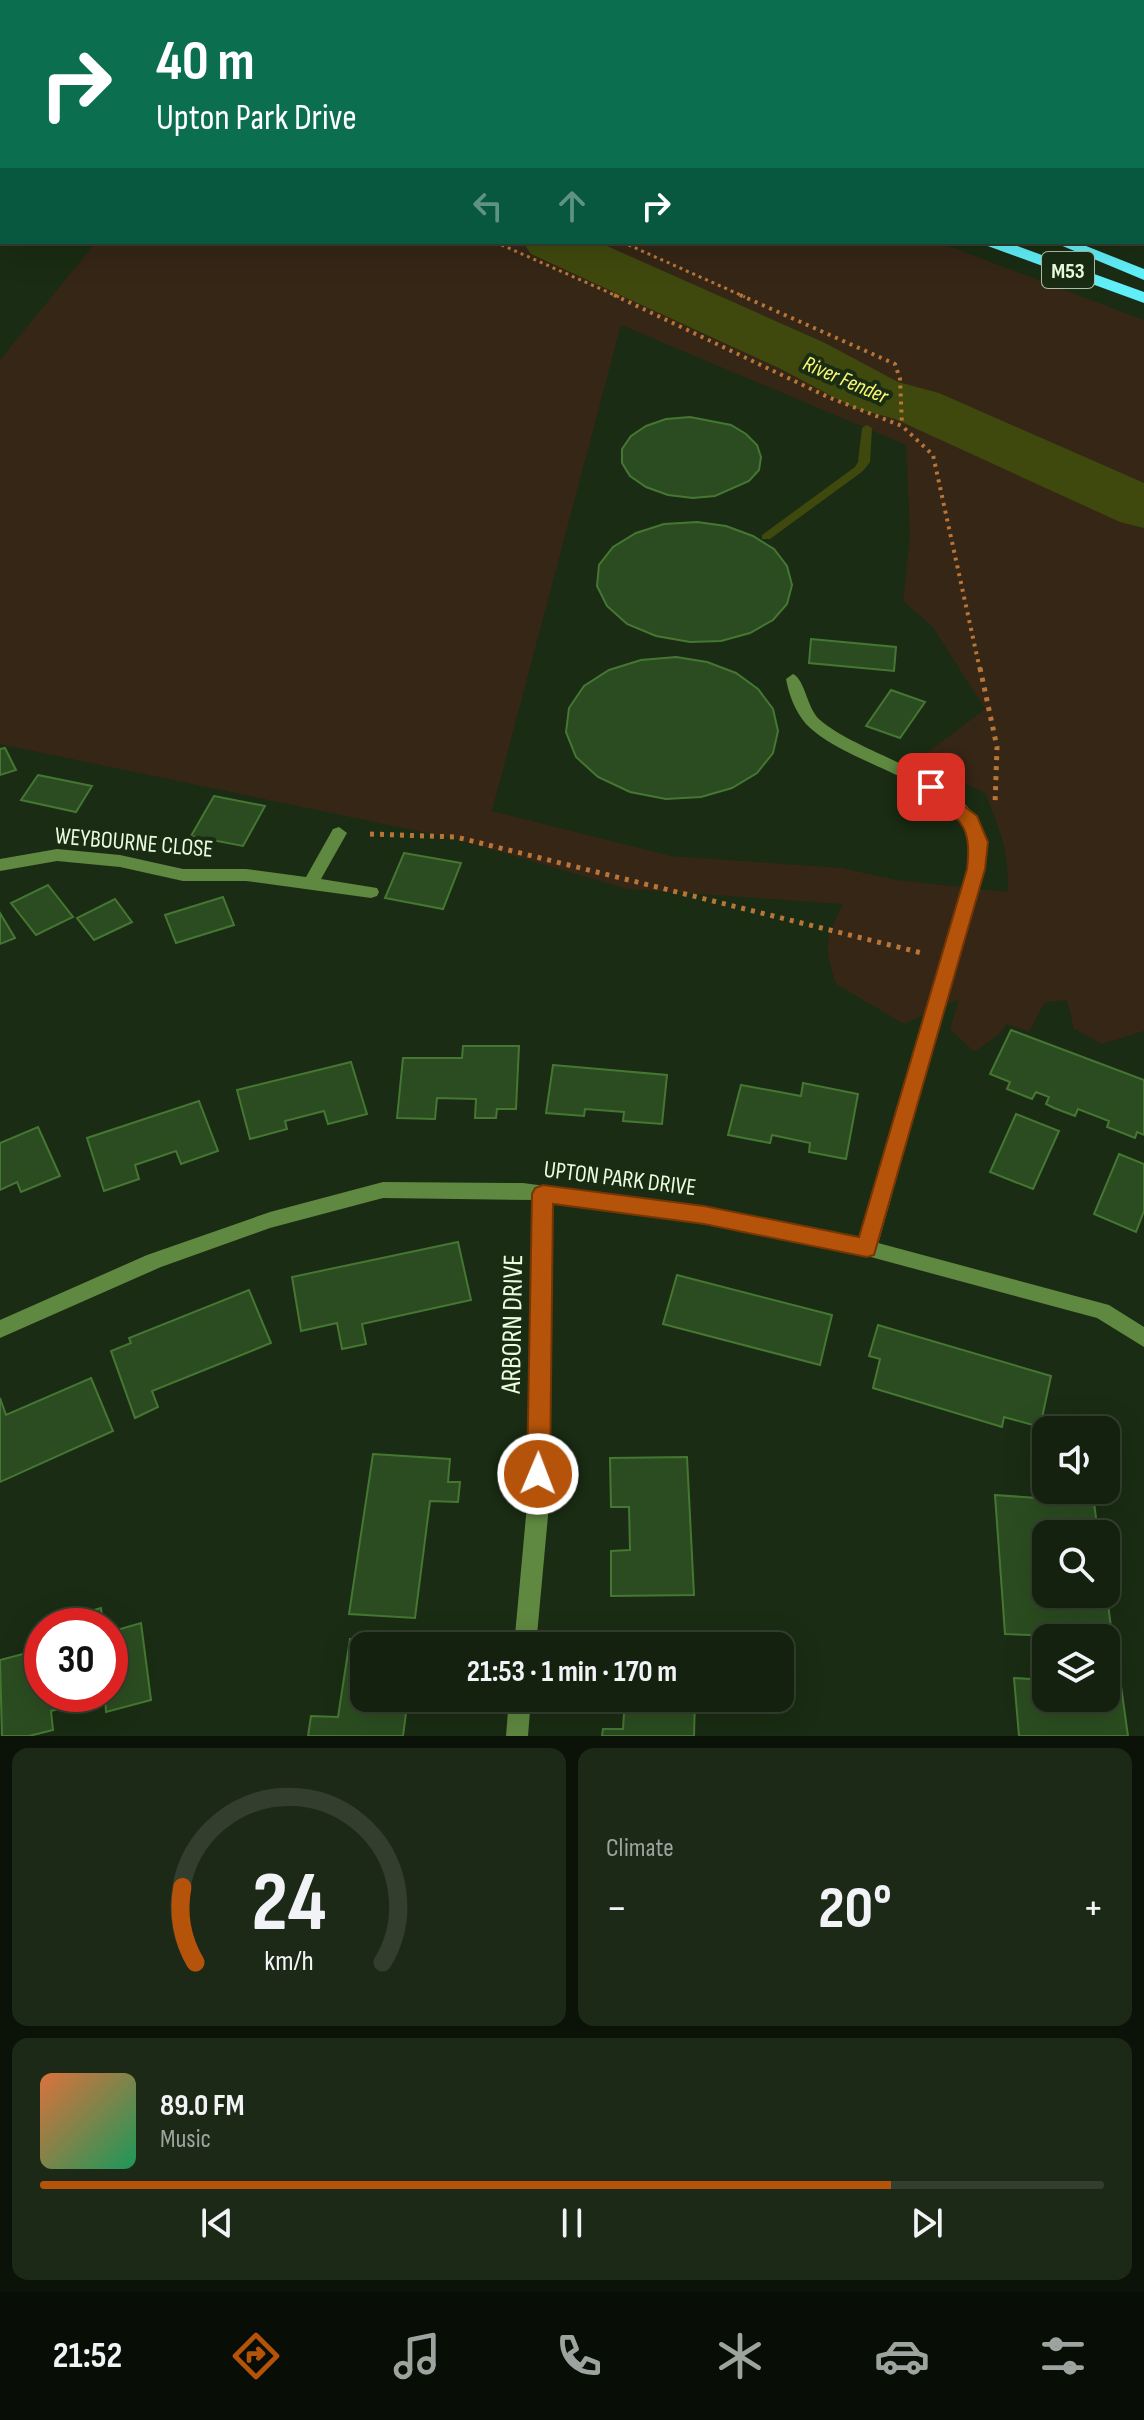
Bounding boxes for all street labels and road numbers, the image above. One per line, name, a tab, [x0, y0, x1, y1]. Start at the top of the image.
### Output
road number: M53	[1042, 252, 1094, 288]
street label: WEYBOURNE CLOSE	[54, 821, 214, 864]
street label: UPTON PARK DRIVE	[542, 1155, 698, 1202]
street label: ARBORN DRIVE	[495, 1254, 530, 1395]

